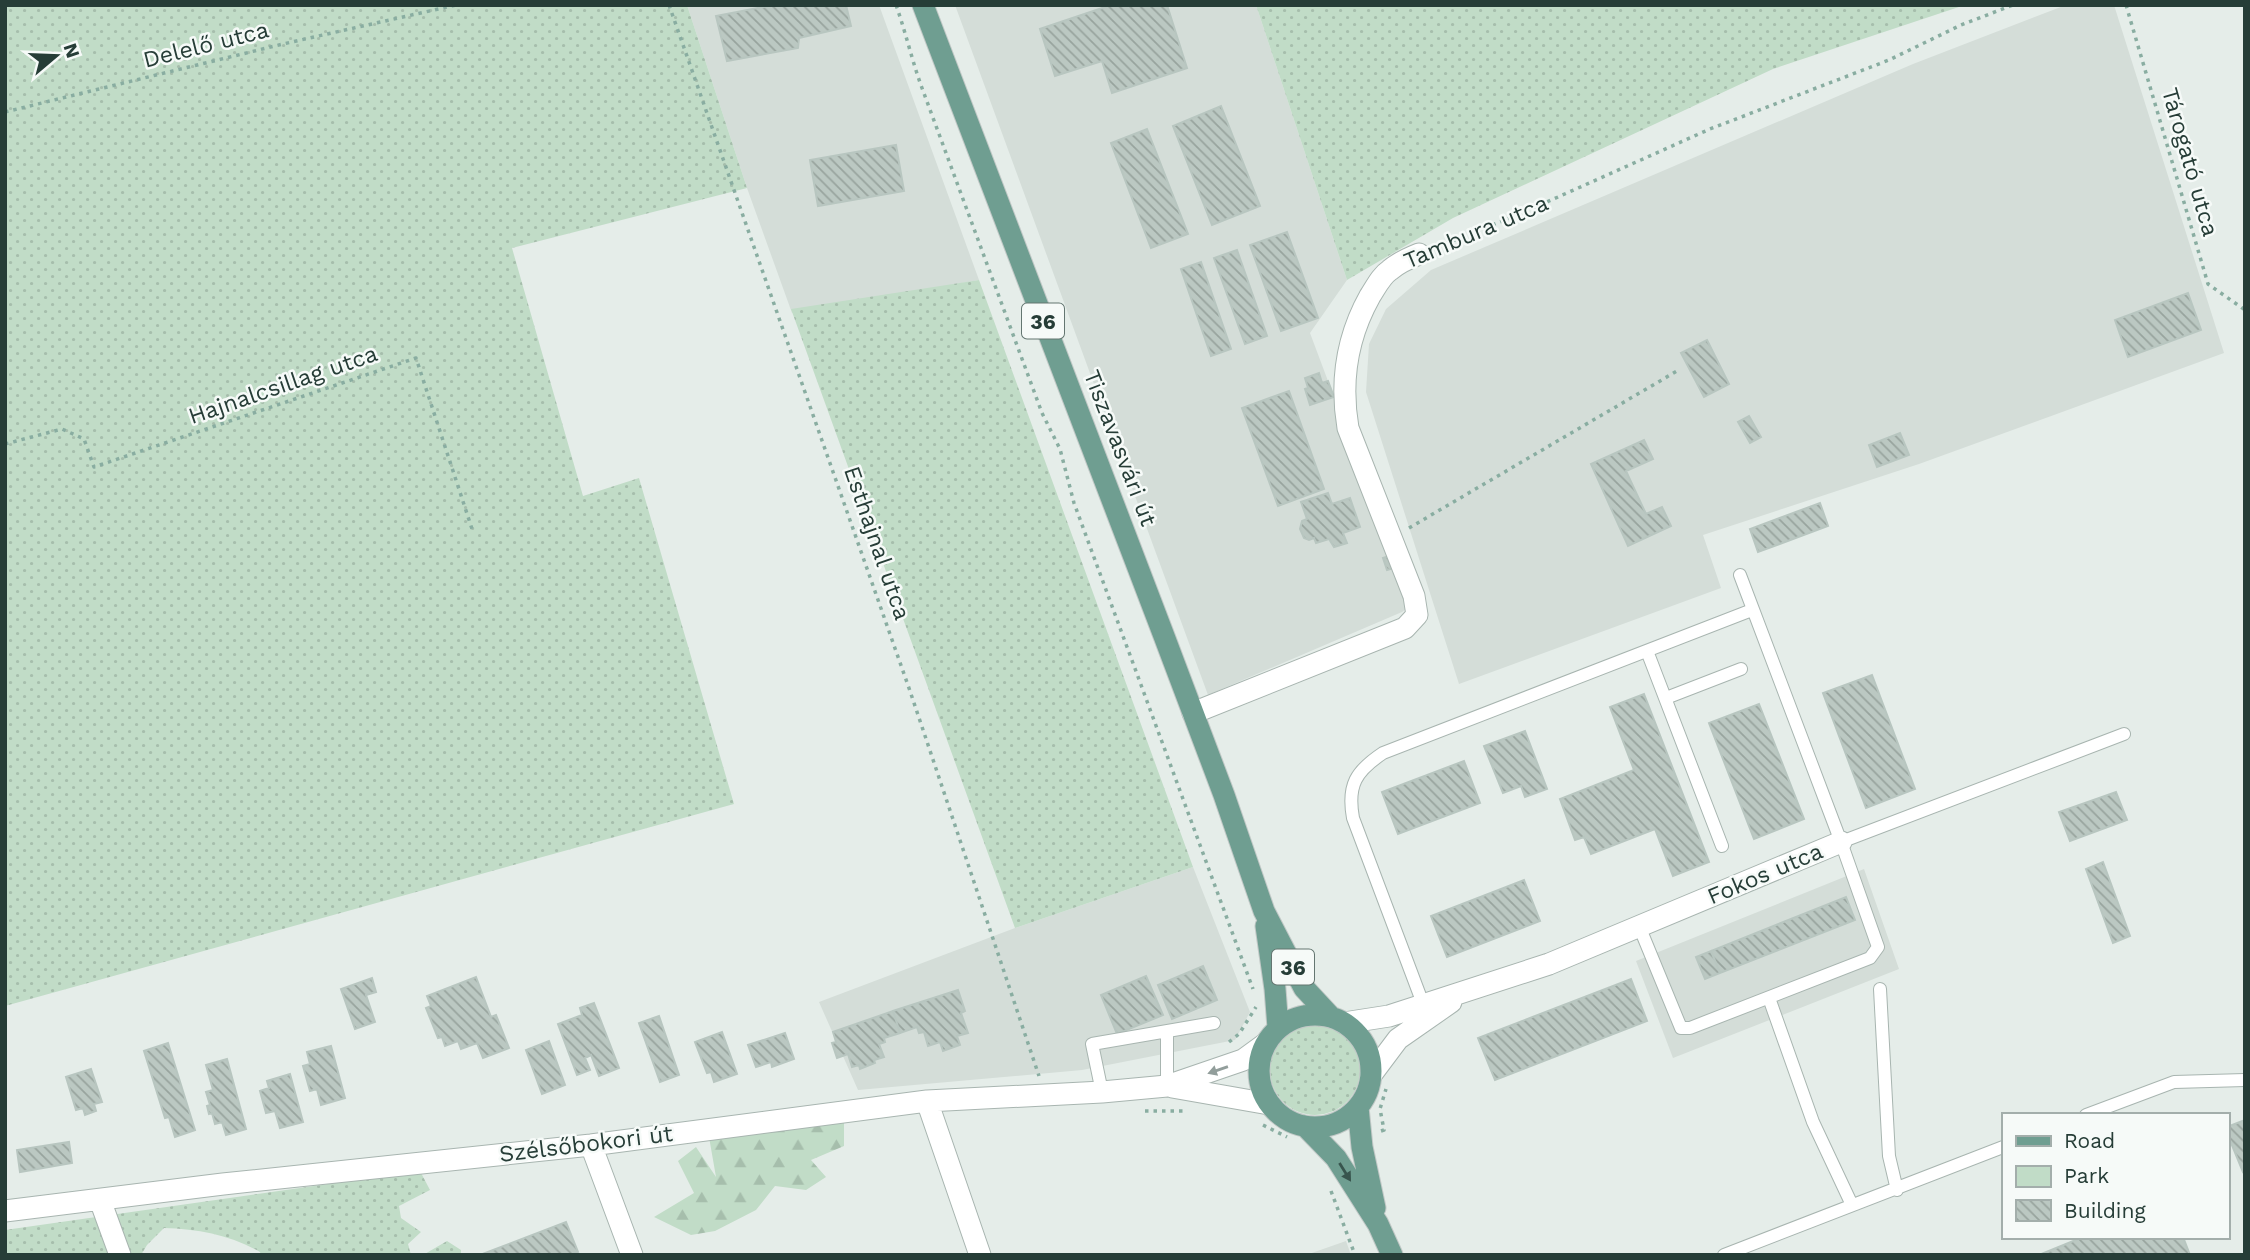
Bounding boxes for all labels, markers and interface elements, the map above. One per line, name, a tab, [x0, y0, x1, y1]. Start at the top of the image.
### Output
street label: Delelő utca	[140, 16, 272, 74]
north arrow	[21, 21, 91, 91]
text: N	[58, 40, 85, 61]
street label: Tárogató utca	[2156, 85, 2224, 239]
street label: Tambura utca	[1400, 189, 1552, 275]
road number: 36	[1022, 304, 1064, 338]
street label: Hajnalcsillag utca	[185, 340, 381, 430]
street label: Tiszavasvári út	[1078, 366, 1162, 530]
street label: Esthajnal utca	[838, 463, 916, 623]
street label: Fokos utca	[1703, 838, 1827, 910]
road number: 36	[1272, 950, 1314, 984]
one-way arrow	[1208, 1065, 1229, 1076]
legend	[2002, 1113, 2229, 1239]
street label: Szélsőbokori út	[498, 1120, 675, 1168]
text: Road	[2064, 1128, 2115, 1153]
one-way arrow	[1339, 1162, 1352, 1181]
text: Park	[2064, 1163, 2109, 1188]
text: Building	[2064, 1198, 2146, 1223]

